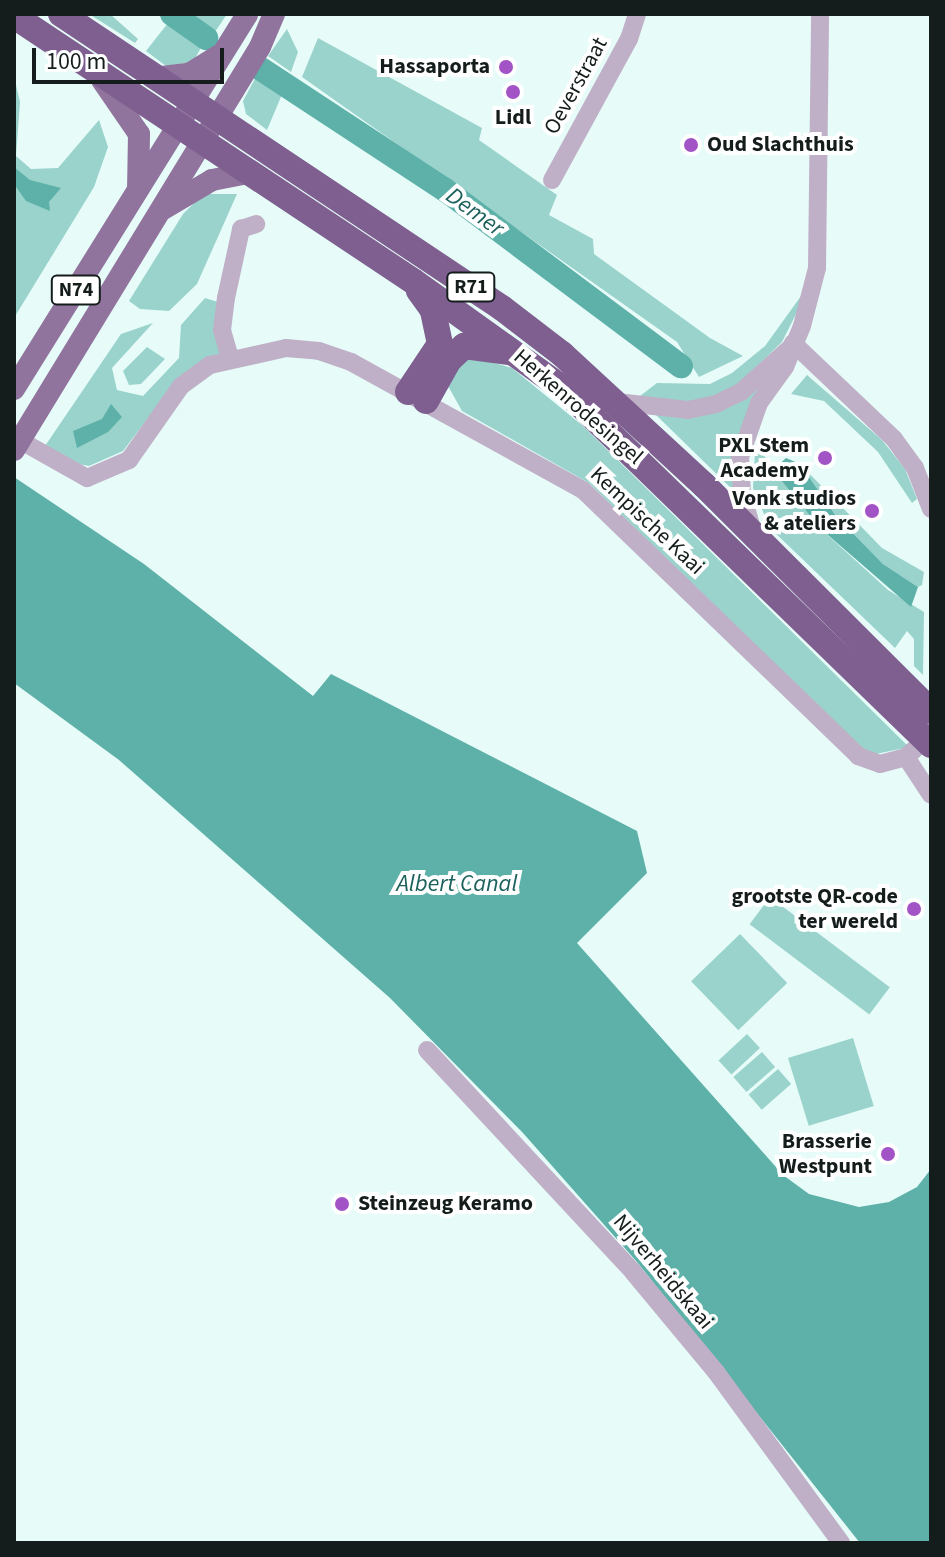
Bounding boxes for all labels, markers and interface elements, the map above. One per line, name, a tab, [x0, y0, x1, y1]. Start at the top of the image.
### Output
scale bar	[36, 32, 228, 82]
street label: Oeverstraat	[539, 33, 613, 139]
text: 100 m	[46, 44, 106, 79]
place label: Hassaporta	[379, 54, 490, 80]
marker: Hassaporta	[497, 58, 515, 76]
marker: Lidl	[504, 83, 522, 101]
place label: Lidl	[495, 105, 531, 131]
place label: Oud Slachthuis	[707, 132, 854, 158]
marker: Oud Slachthuis	[682, 136, 700, 154]
water label: Demer	[440, 181, 510, 243]
road number: R71	[445, 271, 497, 303]
road number: N74	[50, 274, 102, 306]
street label: Herkenrodesingel	[508, 344, 648, 470]
place label: PXL Stem Academy	[718, 432, 809, 484]
marker: PXL Stem Academy	[816, 449, 834, 467]
street label: Kempische Kaai	[585, 461, 709, 581]
place label: Vonk studios & ateliers	[732, 485, 856, 536]
marker: Vonk studios & ateliers	[863, 502, 881, 520]
water label: Albert Canal	[397, 870, 517, 898]
place label: grootste QR-code ter wereld	[731, 883, 898, 934]
marker: grootste QR-code ter wereld	[905, 900, 923, 918]
place label: Brasserie Westpunt	[779, 1128, 872, 1180]
marker: Brasserie Westpunt	[879, 1145, 897, 1163]
place label: Steinzeug Keramo	[358, 1191, 533, 1217]
marker: Steinzeug Keramo	[333, 1195, 351, 1213]
street label: Nijverheidskaai	[607, 1209, 719, 1335]

